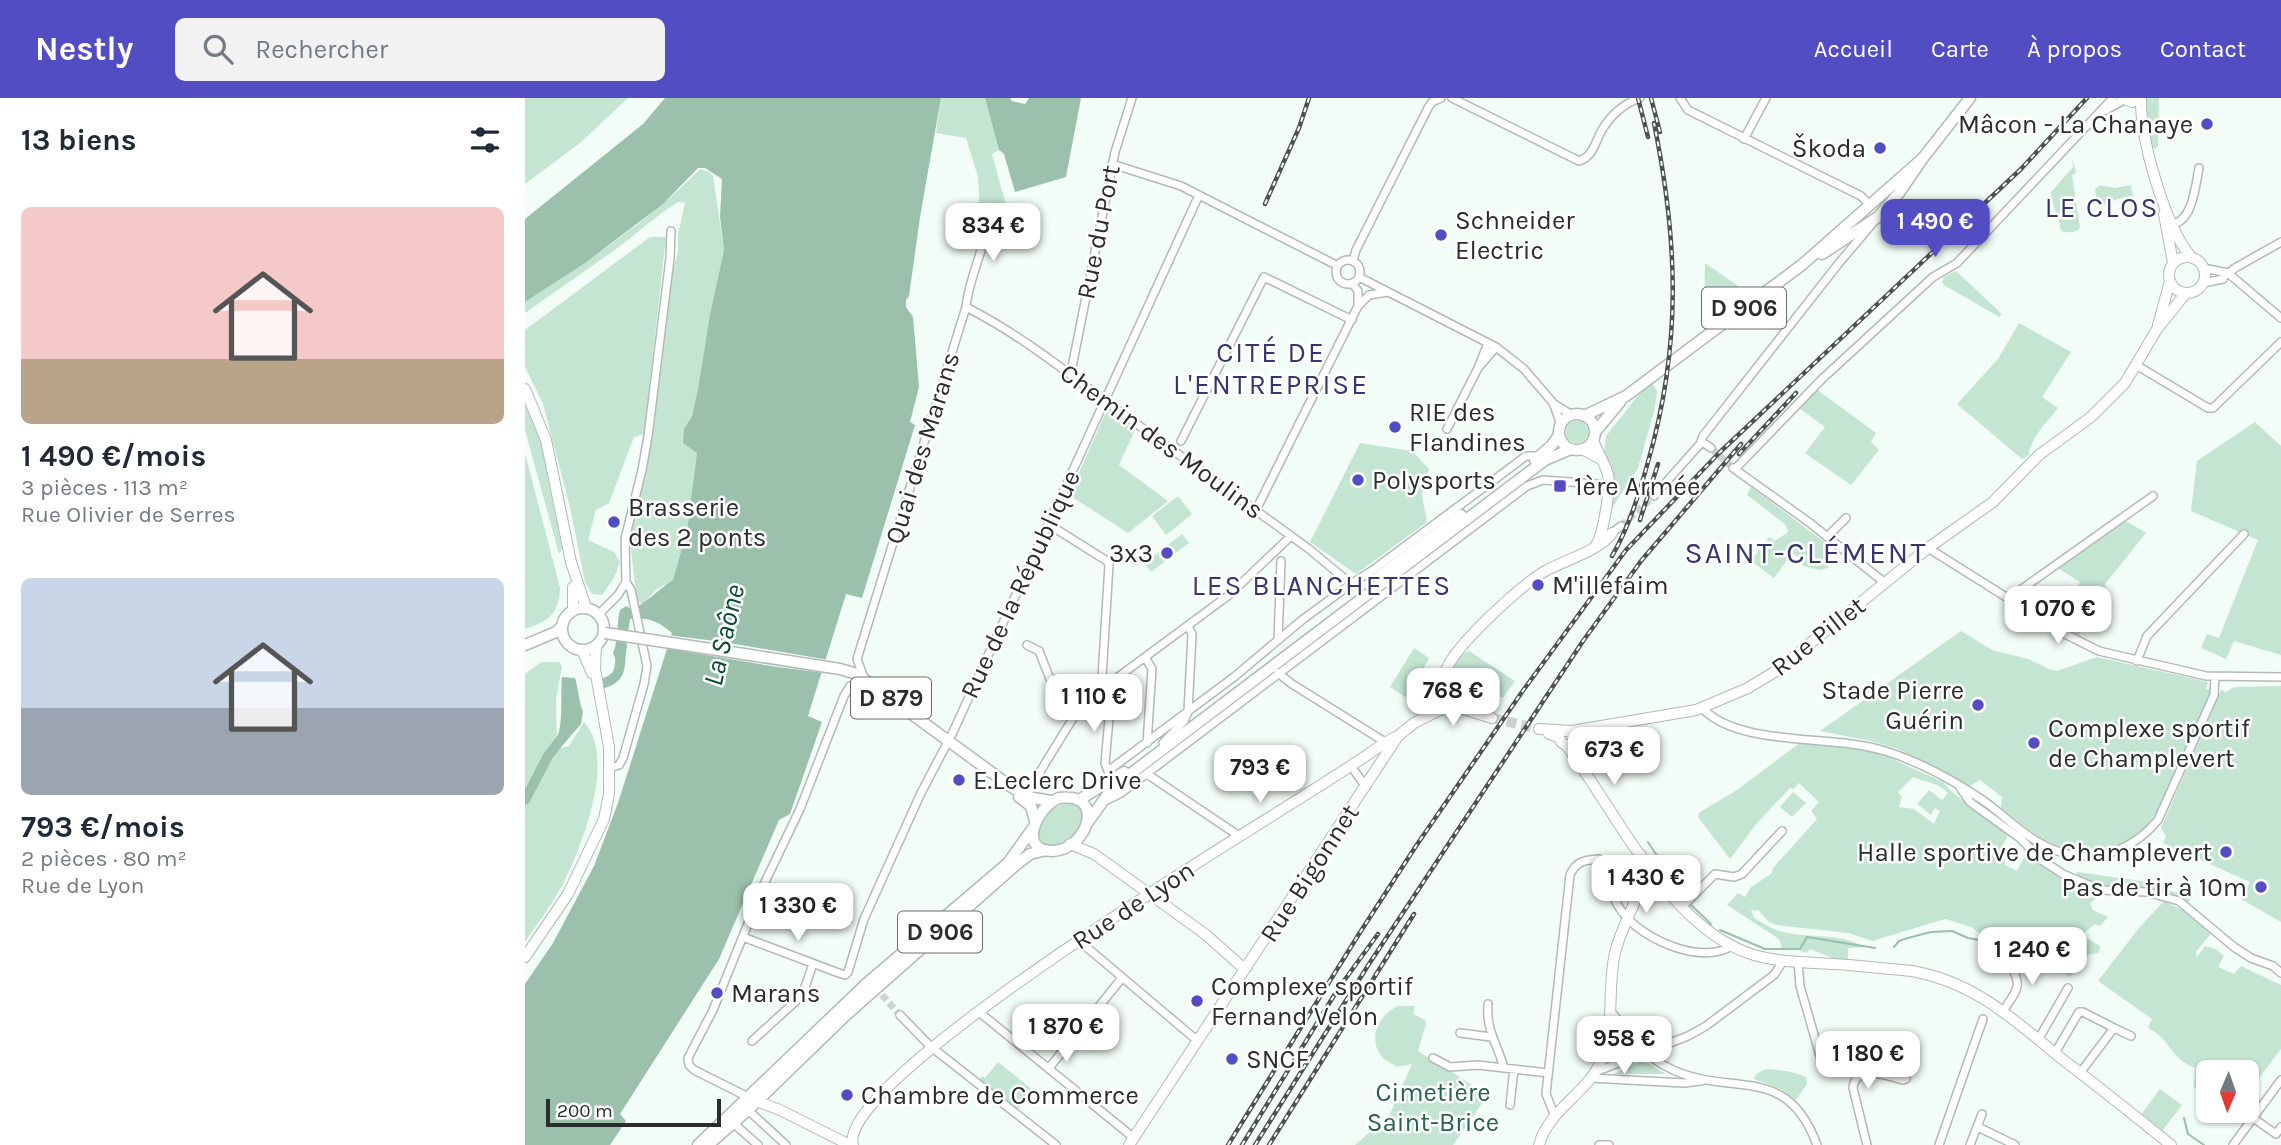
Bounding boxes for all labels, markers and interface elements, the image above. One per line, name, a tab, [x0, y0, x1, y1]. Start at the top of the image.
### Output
search box	[175, 18, 665, 81]
text: Nestly	[35, 30, 133, 68]
icon: search	[199, 30, 237, 68]
text: Rechercher	[255, 34, 388, 65]
text: Accueil	[1814, 35, 1893, 63]
text: Carte	[1931, 35, 1989, 63]
text: À propos	[2027, 35, 2122, 63]
text: Contact	[2160, 35, 2246, 63]
place label: Mâcon - La Chanaye	[1958, 109, 2193, 140]
marker: Mâcon - La Chanaye	[2199, 116, 2215, 132]
icon: filters	[466, 121, 504, 159]
text: 13 biens	[21, 122, 137, 158]
place label: Škoda	[1792, 132, 1866, 164]
marker: Škoda	[1872, 140, 1888, 156]
street label: Rue du Port	[1070, 162, 1127, 302]
district label: LE CLOS	[2045, 191, 2159, 224]
pin: 1 490 €	[1870, 200, 2000, 259]
pin: 834 €	[944, 204, 1042, 263]
place label: Schneider Electric	[1455, 205, 1575, 266]
text: 1 490 €	[1897, 208, 1973, 235]
text: 834 €	[961, 212, 1025, 239]
marker: Schneider Electric	[1433, 227, 1449, 243]
icon: home	[200, 253, 326, 379]
road number: D 906	[1702, 288, 1786, 328]
district label: CITÉ DE L'ENTREPRISE	[1173, 335, 1369, 401]
street label: Quai des Marans	[879, 348, 966, 548]
street label: Chemin des Moulins	[1054, 357, 1269, 526]
place label: RIE des Flandines	[1409, 397, 1526, 458]
marker: RIE des Flandines	[1387, 419, 1403, 435]
text: 1 490 €/mois	[21, 438, 206, 474]
street label: Rue de la République	[954, 465, 1087, 704]
place label: Polysports	[1372, 465, 1496, 496]
place label: 1ère Armée	[1574, 471, 1700, 502]
marker: Polysports	[1350, 472, 1366, 488]
text: 3 pièces · 113 m²	[21, 474, 188, 501]
marker: 1ère Armée	[1552, 478, 1568, 494]
place label: Brasserie des 2 ponts	[628, 492, 766, 553]
text: Rue Olivier de Serres	[21, 501, 236, 528]
marker: Brasserie des 2 ponts	[606, 514, 622, 530]
district label: SAINT-CLÉMENT	[1685, 535, 1927, 571]
place label: 3x3	[1109, 538, 1153, 569]
marker: 3x3	[1159, 545, 1175, 561]
district label: LES BLANCHETTES	[1192, 569, 1452, 602]
place label: M'illefaim	[1552, 570, 1669, 601]
marker: M'illefaim	[1530, 577, 1546, 593]
water label: La Saône	[696, 581, 751, 689]
pin: 1 070 €	[1993, 587, 2123, 646]
street label: Rue Pillet	[1765, 590, 1872, 683]
text: 1 070 €	[2021, 595, 2095, 622]
icon: home	[200, 624, 326, 750]
pin: 768 €	[1404, 668, 1502, 728]
pin: 1 110 €	[1029, 674, 1159, 734]
place label: Stade Pierre Guérin	[1822, 675, 1964, 736]
text: 768 €	[1423, 677, 1483, 704]
road number: D 879	[851, 678, 931, 718]
text: 1 110 €	[1061, 683, 1127, 710]
marker: Stade Pierre Guérin	[1970, 697, 1986, 713]
place label: Complexe sportif de Champlevert	[2048, 713, 2251, 774]
pin: 673 €	[1565, 728, 1663, 787]
marker: Complexe sportif de Champlevert	[2026, 735, 2042, 751]
text: 673 €	[1584, 736, 1644, 763]
pin: 793 €	[1211, 746, 1309, 805]
text: 793 €	[1230, 754, 1290, 781]
place label: E.Leclerc Drive	[973, 765, 1142, 796]
marker: E.Leclerc Drive	[951, 772, 967, 788]
street label: Rue Bigonnet	[1253, 798, 1366, 948]
text: 793 €/mois	[21, 809, 185, 845]
place label: Halle sportive de Champlevert	[1857, 837, 2212, 868]
marker: Halle sportive de Champlevert	[2218, 844, 2234, 860]
text: 2 pièces · 80 m²	[21, 845, 187, 872]
street label: Rue de Lyon	[1066, 854, 1200, 956]
pin: 1 430 €	[1581, 856, 1711, 915]
text: 1 430 €	[1608, 864, 1684, 891]
text: Rue de Lyon	[21, 872, 144, 899]
place label: Pas de tir à 10m	[2062, 872, 2247, 903]
marker: Pas de tir à 10m	[2253, 879, 2269, 895]
pin: 1 330 €	[733, 884, 863, 943]
text: 1 330 €	[759, 892, 837, 919]
road number: D 906	[898, 912, 982, 952]
pin: 1 240 €	[1967, 928, 2097, 987]
text: 1 240 €	[1994, 936, 2070, 963]
place label: Complexe sportif Fernand Velon	[1211, 971, 1414, 1032]
place label: Marans	[731, 978, 820, 1009]
marker: Marans	[709, 985, 725, 1001]
marker: Complexe sportif Fernand Velon	[1189, 993, 1205, 1009]
pin: 1 870 €	[1001, 1004, 1131, 1064]
text: 1 870 €	[1028, 1013, 1104, 1040]
pin: 958 €	[1575, 1016, 1673, 1076]
text: 958 €	[1593, 1025, 1655, 1052]
pin: 1 180 €	[1803, 1032, 1933, 1091]
text: 1 180 €	[1832, 1040, 1904, 1067]
place label: SNCF	[1246, 1044, 1309, 1075]
marker: SNCF	[1224, 1051, 1240, 1067]
north arrow	[2196, 1060, 2259, 1124]
map controls	[2196, 1060, 2259, 1123]
park label: Cimetière Saint-Brice	[1367, 1077, 1499, 1138]
place label: Chambre de Commerce	[861, 1080, 1139, 1111]
marker: Chambre de Commerce	[839, 1087, 855, 1103]
scale bar	[546, 1096, 721, 1128]
text: 200 m	[557, 1100, 613, 1122]

